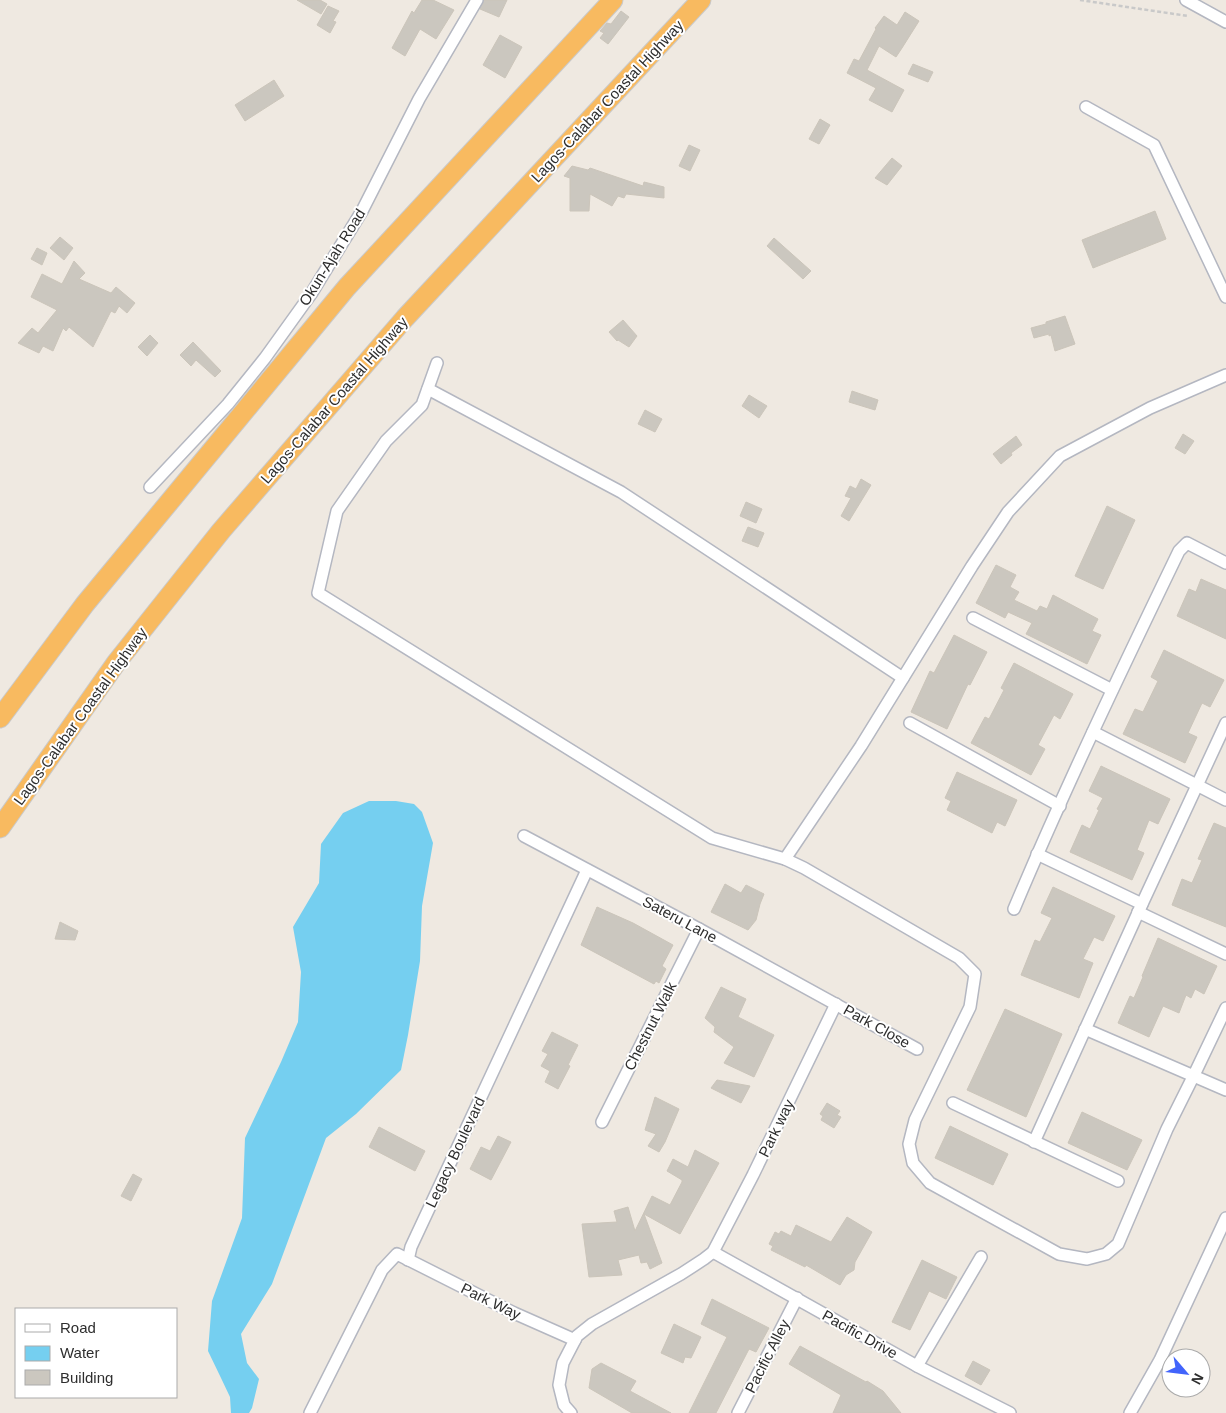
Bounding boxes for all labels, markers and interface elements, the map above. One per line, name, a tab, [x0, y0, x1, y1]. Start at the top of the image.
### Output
street label: Lagos-Calabar Coastal Highway	[527, 16, 687, 185]
street label: Okun-Ajah Road	[295, 205, 369, 309]
street label: Lagos-Calabar Coastal Highway	[257, 313, 411, 487]
street label: Lagos-Calabar Coastal Highway	[10, 624, 150, 808]
street label: Sateru Lane	[640, 892, 720, 946]
street label: Chestnut Walk	[620, 978, 680, 1073]
street label: Park Close	[841, 1001, 913, 1051]
street label: Legacy Boulevard	[422, 1094, 488, 1210]
street label: Park way	[755, 1096, 797, 1159]
street label: Park Way	[458, 1279, 524, 1323]
street label: Pacific Drive	[819, 1306, 901, 1362]
legend	[15, 1308, 178, 1398]
street label: Pacific Alley	[741, 1316, 793, 1396]
text: Road	[60, 1319, 96, 1336]
text: Water	[60, 1344, 99, 1361]
north arrow	[1161, 1348, 1211, 1398]
text: Building	[60, 1369, 113, 1386]
text: N	[1188, 1371, 1207, 1387]

